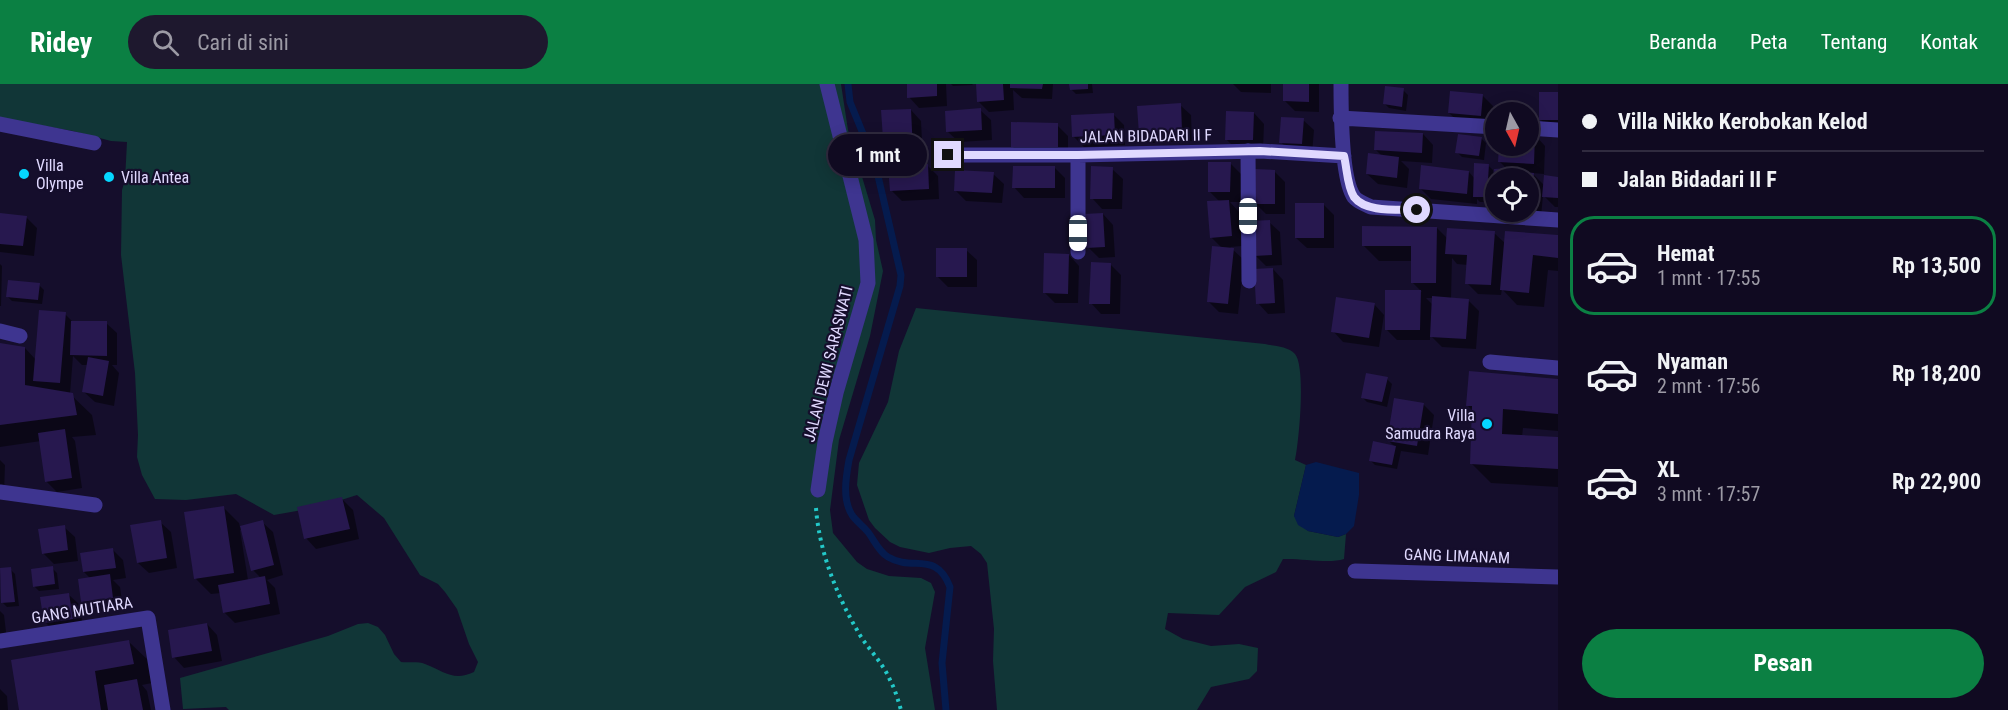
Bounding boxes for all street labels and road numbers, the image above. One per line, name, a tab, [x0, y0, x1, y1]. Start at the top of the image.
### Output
street label: JALAN BIDADARI II F	[1080, 125, 1212, 147]
street label: JALAN DEWI SARASWATI	[799, 284, 857, 444]
street label: GANG LIMANAM	[1404, 545, 1510, 567]
street label: GANG MUTIARA	[30, 593, 134, 627]

